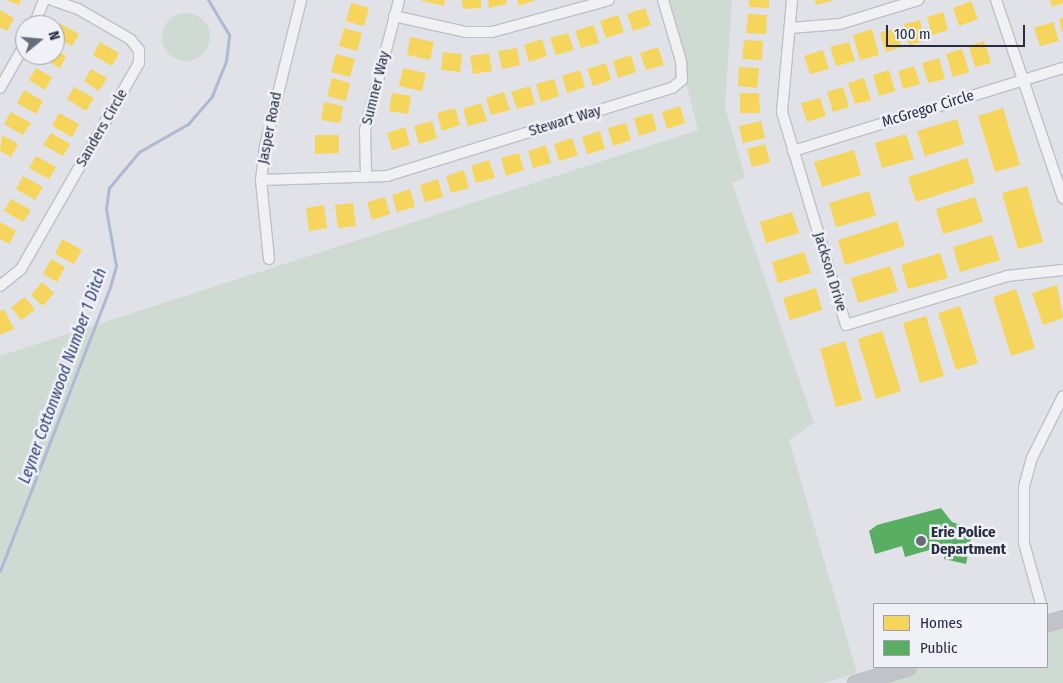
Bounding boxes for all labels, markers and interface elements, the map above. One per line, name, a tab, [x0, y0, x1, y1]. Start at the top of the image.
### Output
north arrow	[15, 15, 65, 65]
scale bar	[888, 15, 1027, 47]
text: 100 m	[894, 25, 931, 43]
text: N	[45, 29, 63, 42]
street label: Sumner Way	[358, 49, 394, 127]
street label: Sanders Circle	[72, 86, 132, 170]
street label: McGregor Circle	[880, 86, 976, 132]
street label: Jasper Road	[254, 90, 286, 166]
street label: Stewart Way	[527, 101, 603, 141]
street label: Jackson Drive	[809, 230, 851, 314]
water label: Leyner Cottonwood Number 1 Ditch	[15, 266, 111, 486]
place label: Erie Police Department	[931, 523, 1006, 558]
marker: Erie Police Department	[915, 535, 927, 547]
legend	[873, 603, 1048, 668]
text: Homes	[920, 614, 962, 632]
text: Public	[920, 639, 957, 657]

